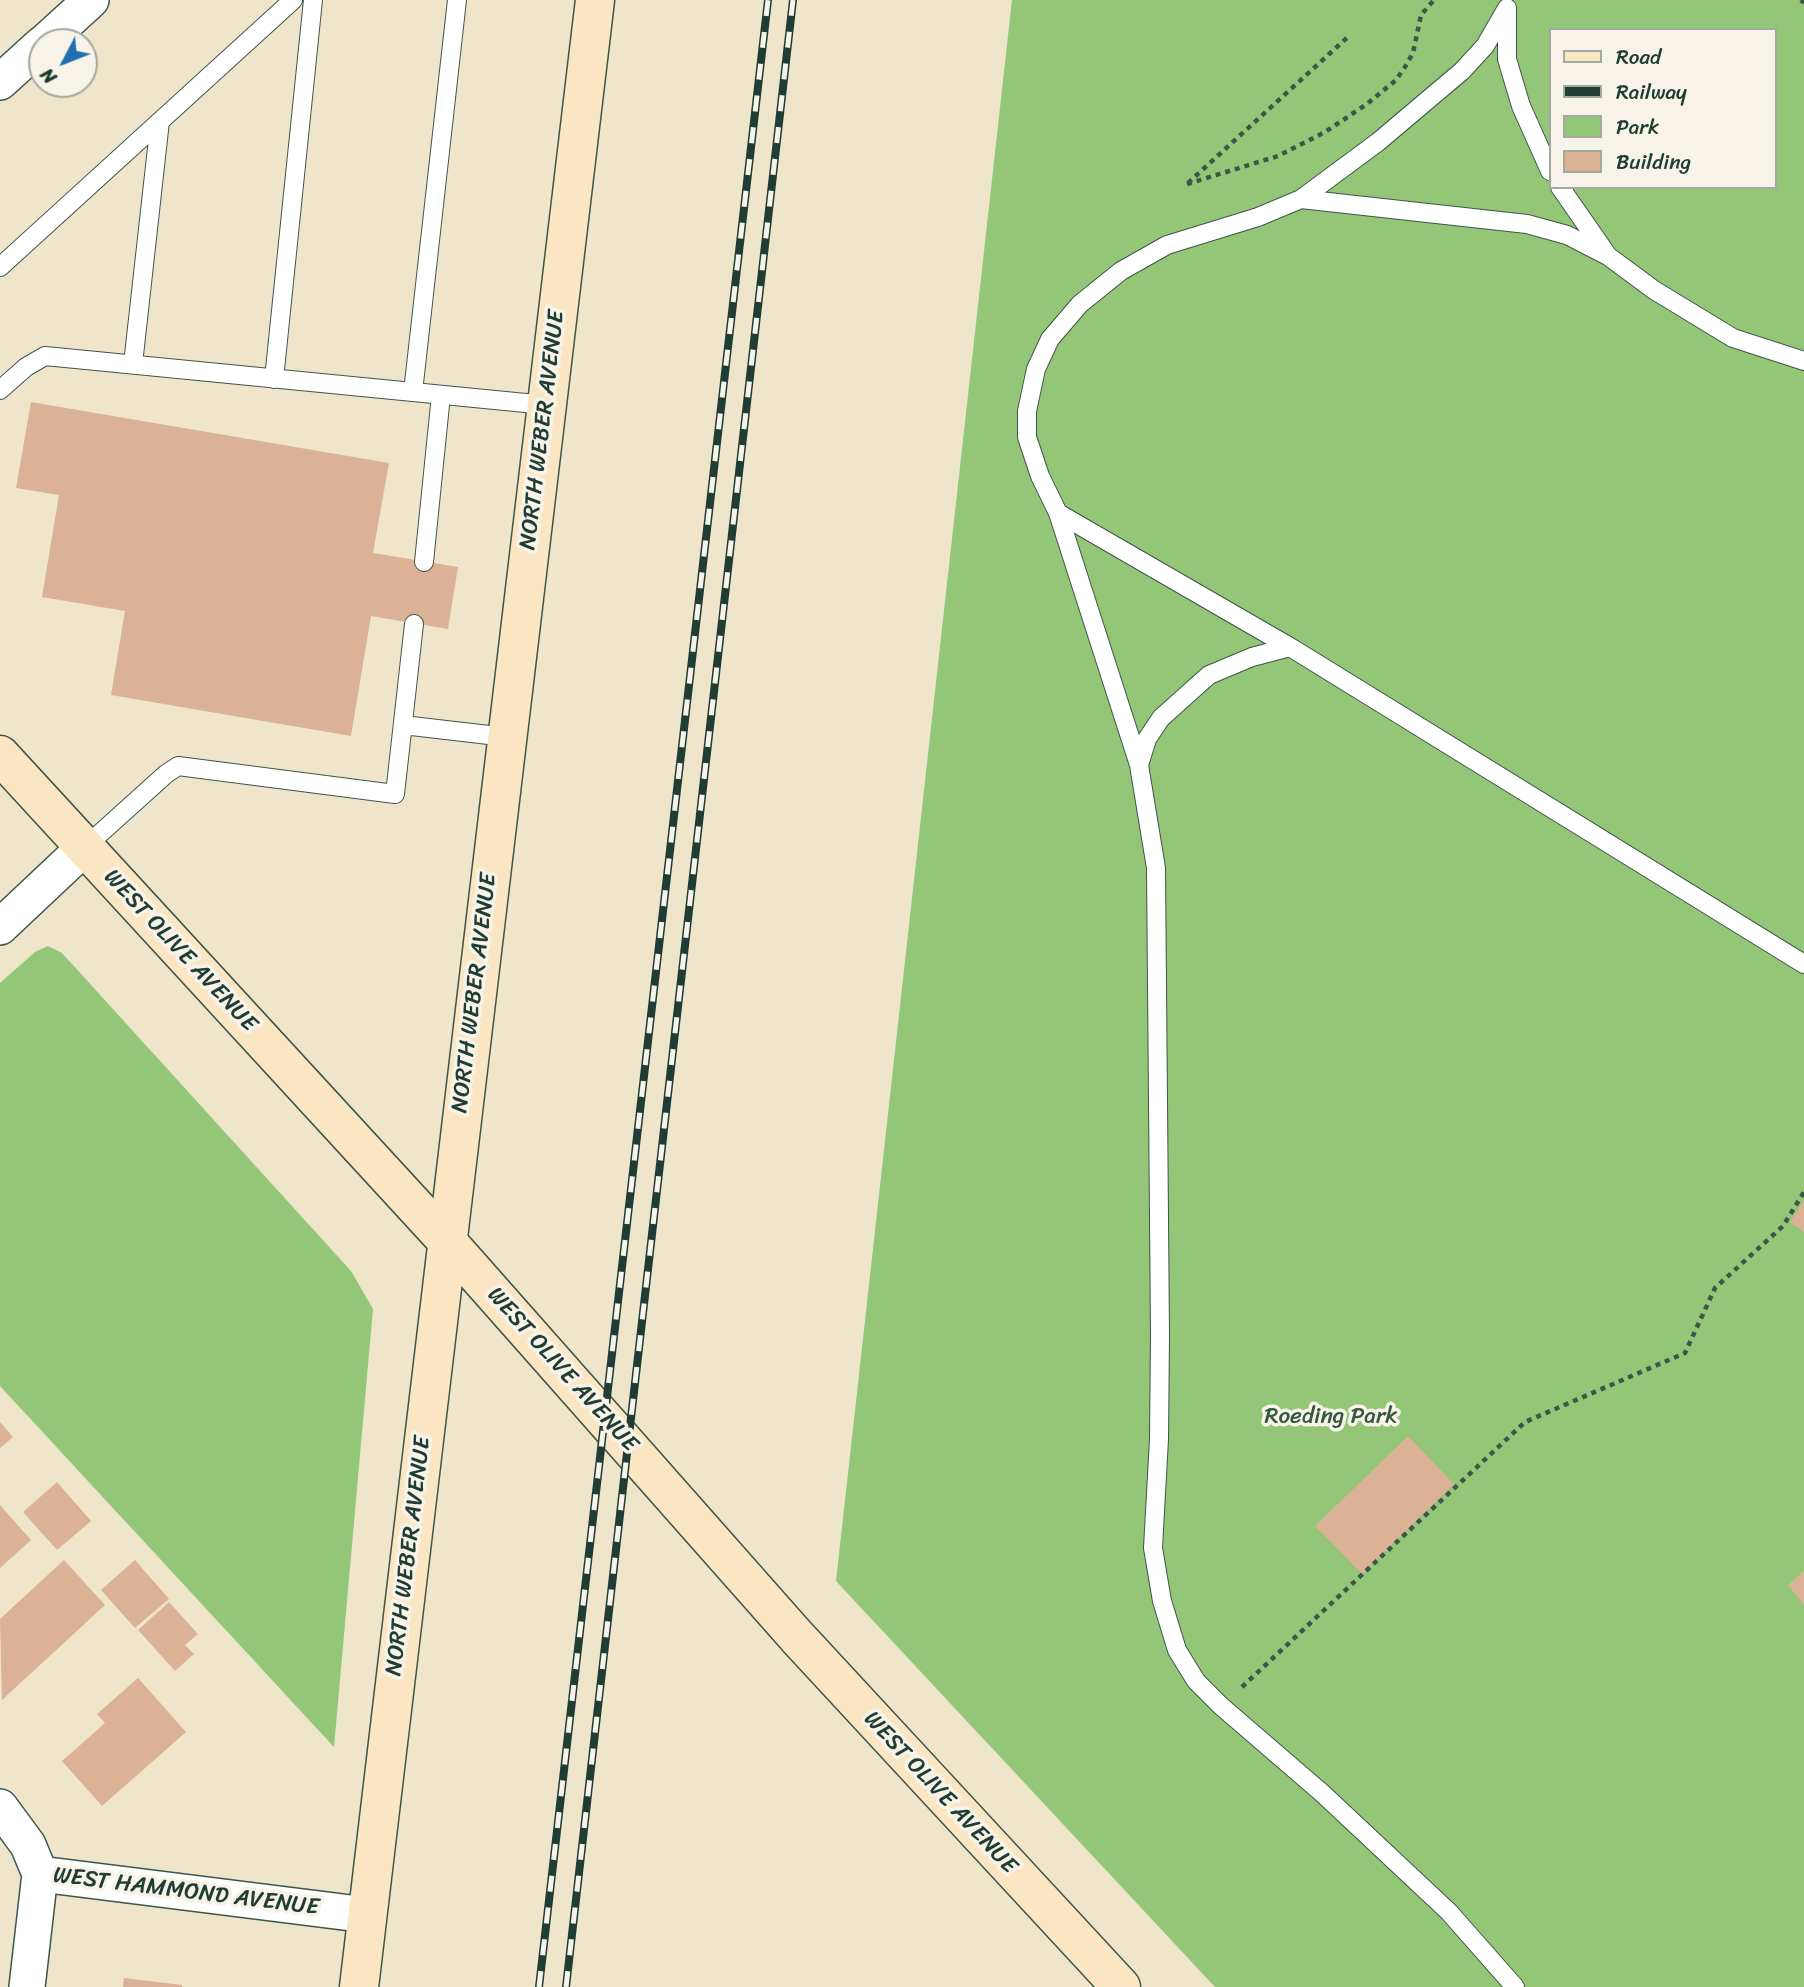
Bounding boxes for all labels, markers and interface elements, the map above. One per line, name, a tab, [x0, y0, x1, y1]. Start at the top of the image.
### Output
north arrow	[28, 28, 98, 98]
legend	[1548, 28, 1776, 189]
text: Road	[1616, 38, 1661, 76]
text: N	[32, 60, 65, 92]
text: Railway	[1616, 73, 1687, 111]
text: Park	[1616, 108, 1659, 146]
text: Building	[1616, 143, 1691, 181]
street label: NORTH WEBER AVENUE	[515, 309, 571, 551]
street label: WEST OLIVE AVENUE	[97, 864, 263, 1038]
street label: NORTH WEBER AVENUE	[447, 872, 503, 1114]
street label: WEST OLIVE AVENUE	[481, 1282, 643, 1458]
park label: Roeding Park	[1264, 1403, 1398, 1431]
street label: NORTH WEBER AVENUE	[381, 1435, 437, 1677]
street label: WEST OLIVE AVENUE	[857, 1706, 1023, 1880]
street label: WEST HAMMOND AVENUE	[52, 1862, 320, 1922]

